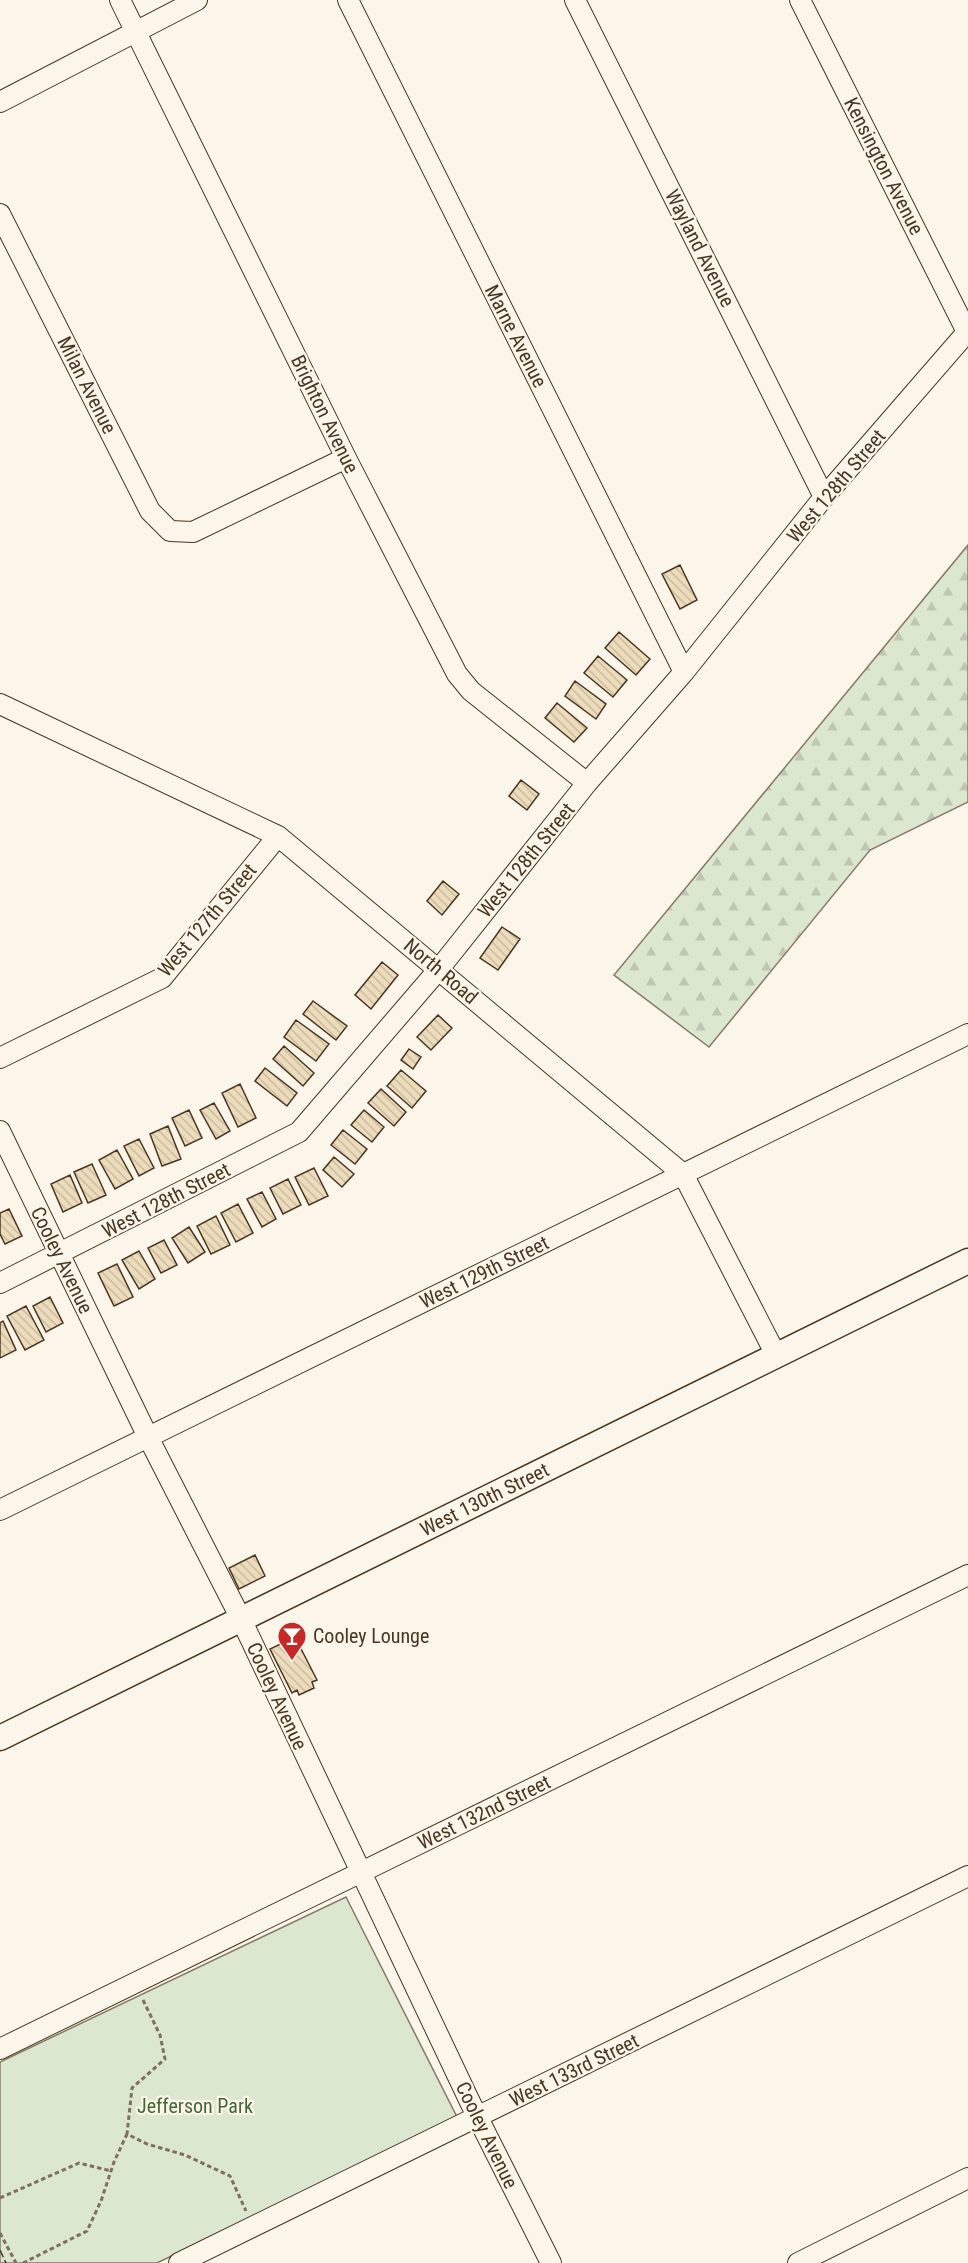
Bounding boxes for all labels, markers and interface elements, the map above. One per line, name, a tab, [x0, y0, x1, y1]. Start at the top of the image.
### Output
street label: Kensington Avenue	[839, 93, 929, 239]
street label: Wayland Avenue	[660, 185, 740, 311]
street label: Marne Avenue	[480, 281, 552, 391]
street label: Milan Avenue	[52, 332, 122, 438]
street label: Brighton Avenue	[286, 351, 364, 477]
street label: West 128th Street	[782, 424, 890, 548]
street label: West 128th Street	[472, 798, 580, 922]
street label: West 127th Street	[153, 858, 261, 982]
street label: North Road	[399, 933, 483, 1009]
street label: West 128th Street	[98, 1157, 234, 1243]
street label: Cooley Avenue	[26, 1203, 98, 1317]
street label: West 129th Street	[416, 1230, 553, 1314]
street label: West 130th Street	[416, 1457, 553, 1541]
bar icon: Cooley Lounge	[276, 1620, 308, 1662]
place label: Cooley Lounge	[313, 1624, 429, 1648]
street label: Cooley Avenue	[242, 1638, 312, 1754]
street label: West 132nd Street	[414, 1769, 554, 1854]
street label: West 133rd Street	[505, 2028, 643, 2112]
street label: Cooley Avenue	[451, 2078, 523, 2192]
park label: Jefferson Park	[137, 2094, 253, 2118]

